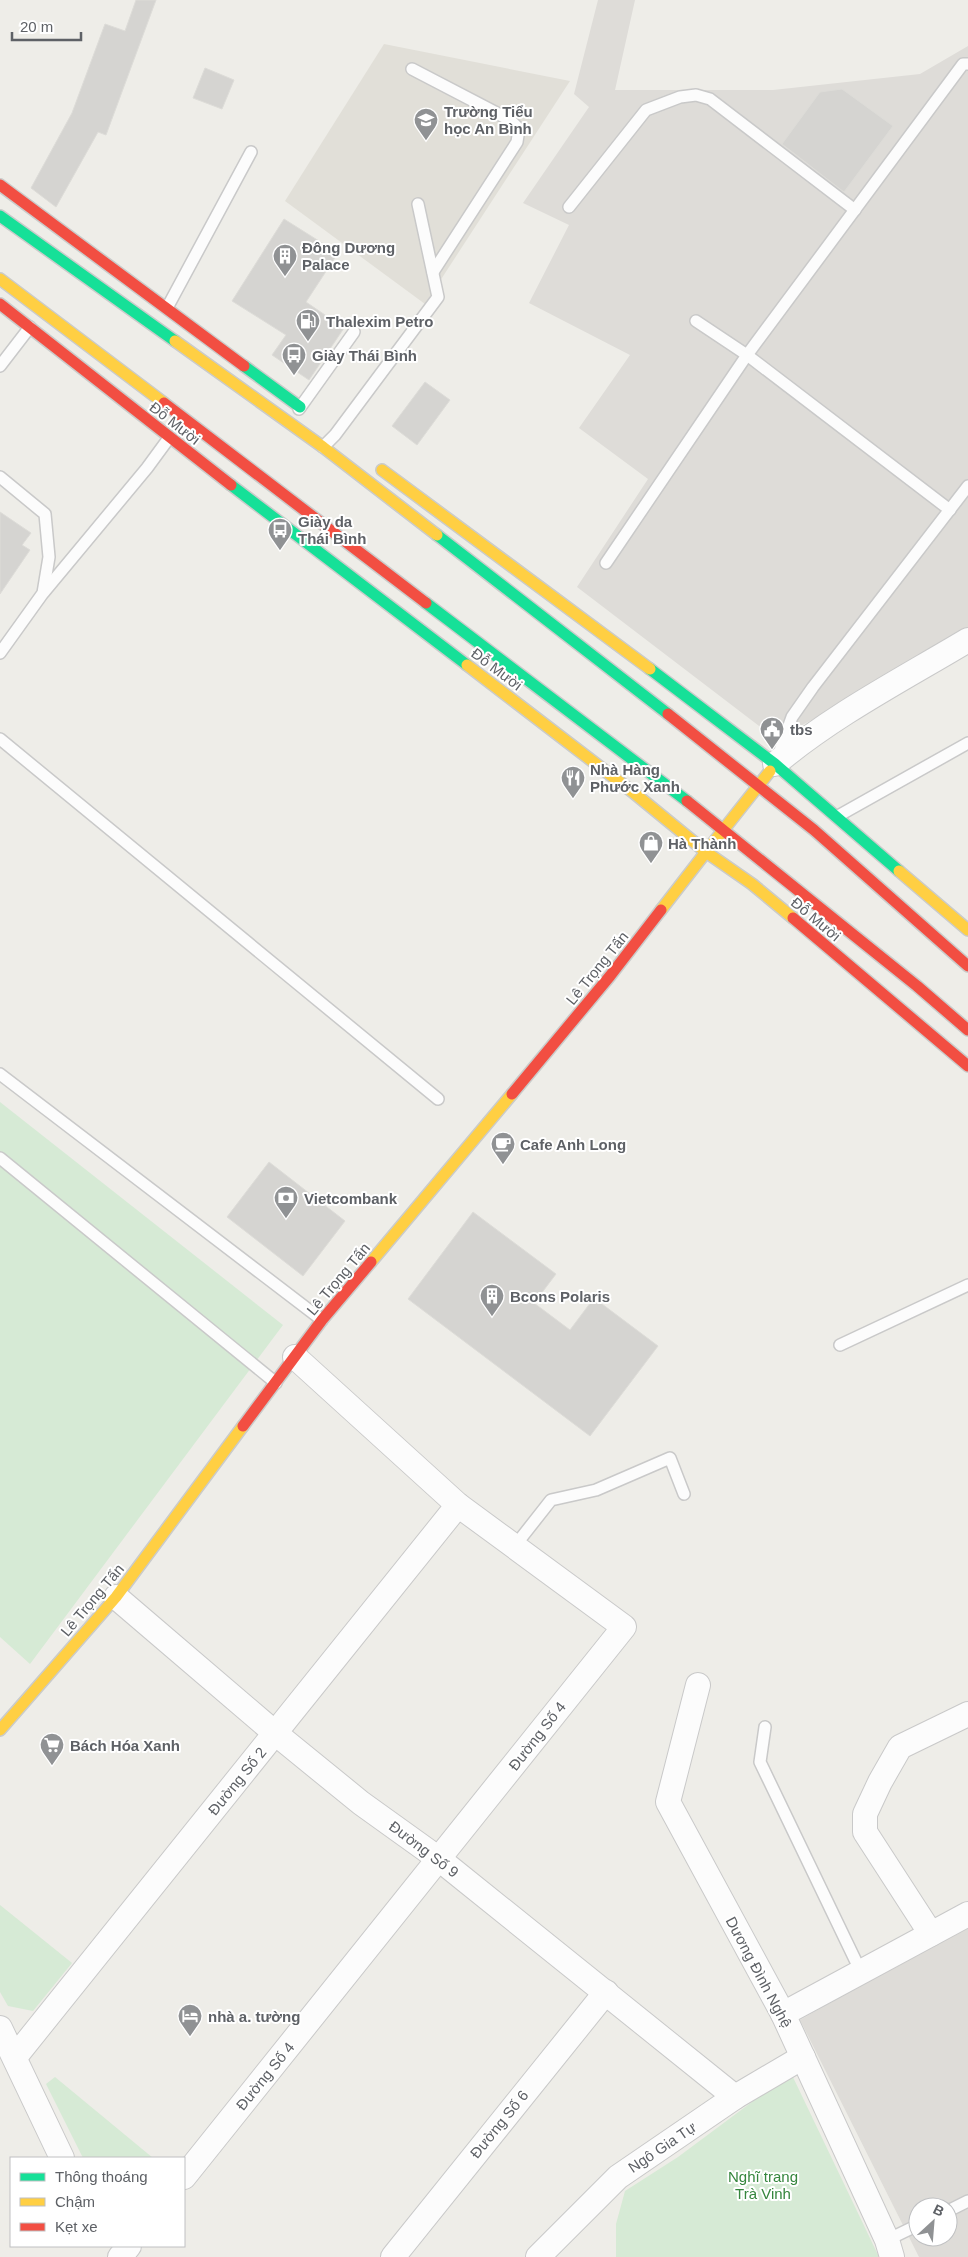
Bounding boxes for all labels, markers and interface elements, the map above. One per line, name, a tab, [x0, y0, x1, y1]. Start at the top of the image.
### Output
scale bar	[12, 10, 81, 42]
text: 20 m	[20, 18, 53, 35]
place label: Trường Tiểu học An Bình	[444, 103, 533, 137]
school or university icon: Trường Tiểu học An Bình	[413, 107, 439, 141]
place label: Đông Dương Palace	[302, 239, 395, 273]
building icon: Đông Dương Palace	[272, 243, 298, 277]
fuel station icon: Thalexim Petro	[295, 308, 321, 342]
place label: Thalexim Petro	[326, 313, 434, 330]
bus stop icon: Giày Thái Bình	[281, 342, 307, 376]
place label: Giày Thái Bình	[312, 347, 417, 364]
street label: Đỗ Mười	[146, 398, 204, 448]
place label: Giày da Thái Bình	[298, 513, 366, 547]
bus stop icon: Giày da Thái Bình	[267, 517, 293, 551]
street label: Đỗ Mười	[468, 644, 526, 694]
public building icon: tbs	[759, 716, 785, 750]
place label: tbs	[790, 721, 813, 738]
place label: Nhà Hàng Phước Xanh	[590, 761, 680, 795]
restaurant icon: Nhà Hàng Phước Xanh	[560, 765, 586, 799]
shop icon: Hà Thành	[638, 830, 664, 864]
place label: Hà Thành	[668, 835, 736, 852]
street label: Đỗ Mười	[788, 894, 844, 944]
street label: Lê Trọng Tấn	[562, 928, 632, 1008]
cafe icon: Cafe Anh Long	[490, 1131, 516, 1165]
place label: Cafe Anh Long	[520, 1136, 626, 1153]
bank icon: Vietcombank	[273, 1185, 299, 1219]
place label: Vietcombank	[304, 1190, 398, 1207]
street label: Lê Trọng Tấn	[303, 1239, 373, 1319]
building icon: Bcons Polaris	[479, 1283, 505, 1317]
place label: Bcons Polaris	[510, 1288, 610, 1305]
street label: Lê Trọng Tấn	[57, 1560, 127, 1640]
street label: Đường Số 4	[505, 1698, 569, 1774]
supermarket icon: Bách Hóa Xanh	[39, 1732, 65, 1766]
place label: Bách Hóa Xanh	[70, 1737, 180, 1754]
street label: Đường Số 2	[204, 1744, 270, 1818]
street label: Đường Số 9	[386, 1817, 462, 1881]
street label: Dương Đình Nghệ	[723, 1914, 795, 2030]
hotel icon: nhà a. tường	[177, 2003, 203, 2037]
place label: nhà a. tường	[208, 2008, 300, 2025]
street label: Đường Số 4	[232, 2039, 298, 2113]
street label: Đường Số 6	[466, 2087, 532, 2161]
street label: Ngô Gia Tự	[625, 2118, 699, 2176]
legend	[10, 2157, 185, 2247]
text: Thông thoáng	[55, 2168, 148, 2185]
park label: Nghĩ trang Trà Vinh	[728, 2168, 798, 2202]
text: Chậm	[55, 2193, 95, 2210]
north arrow	[908, 2197, 958, 2247]
text: B	[931, 2201, 947, 2220]
text: Kẹt xe	[55, 2218, 98, 2235]

